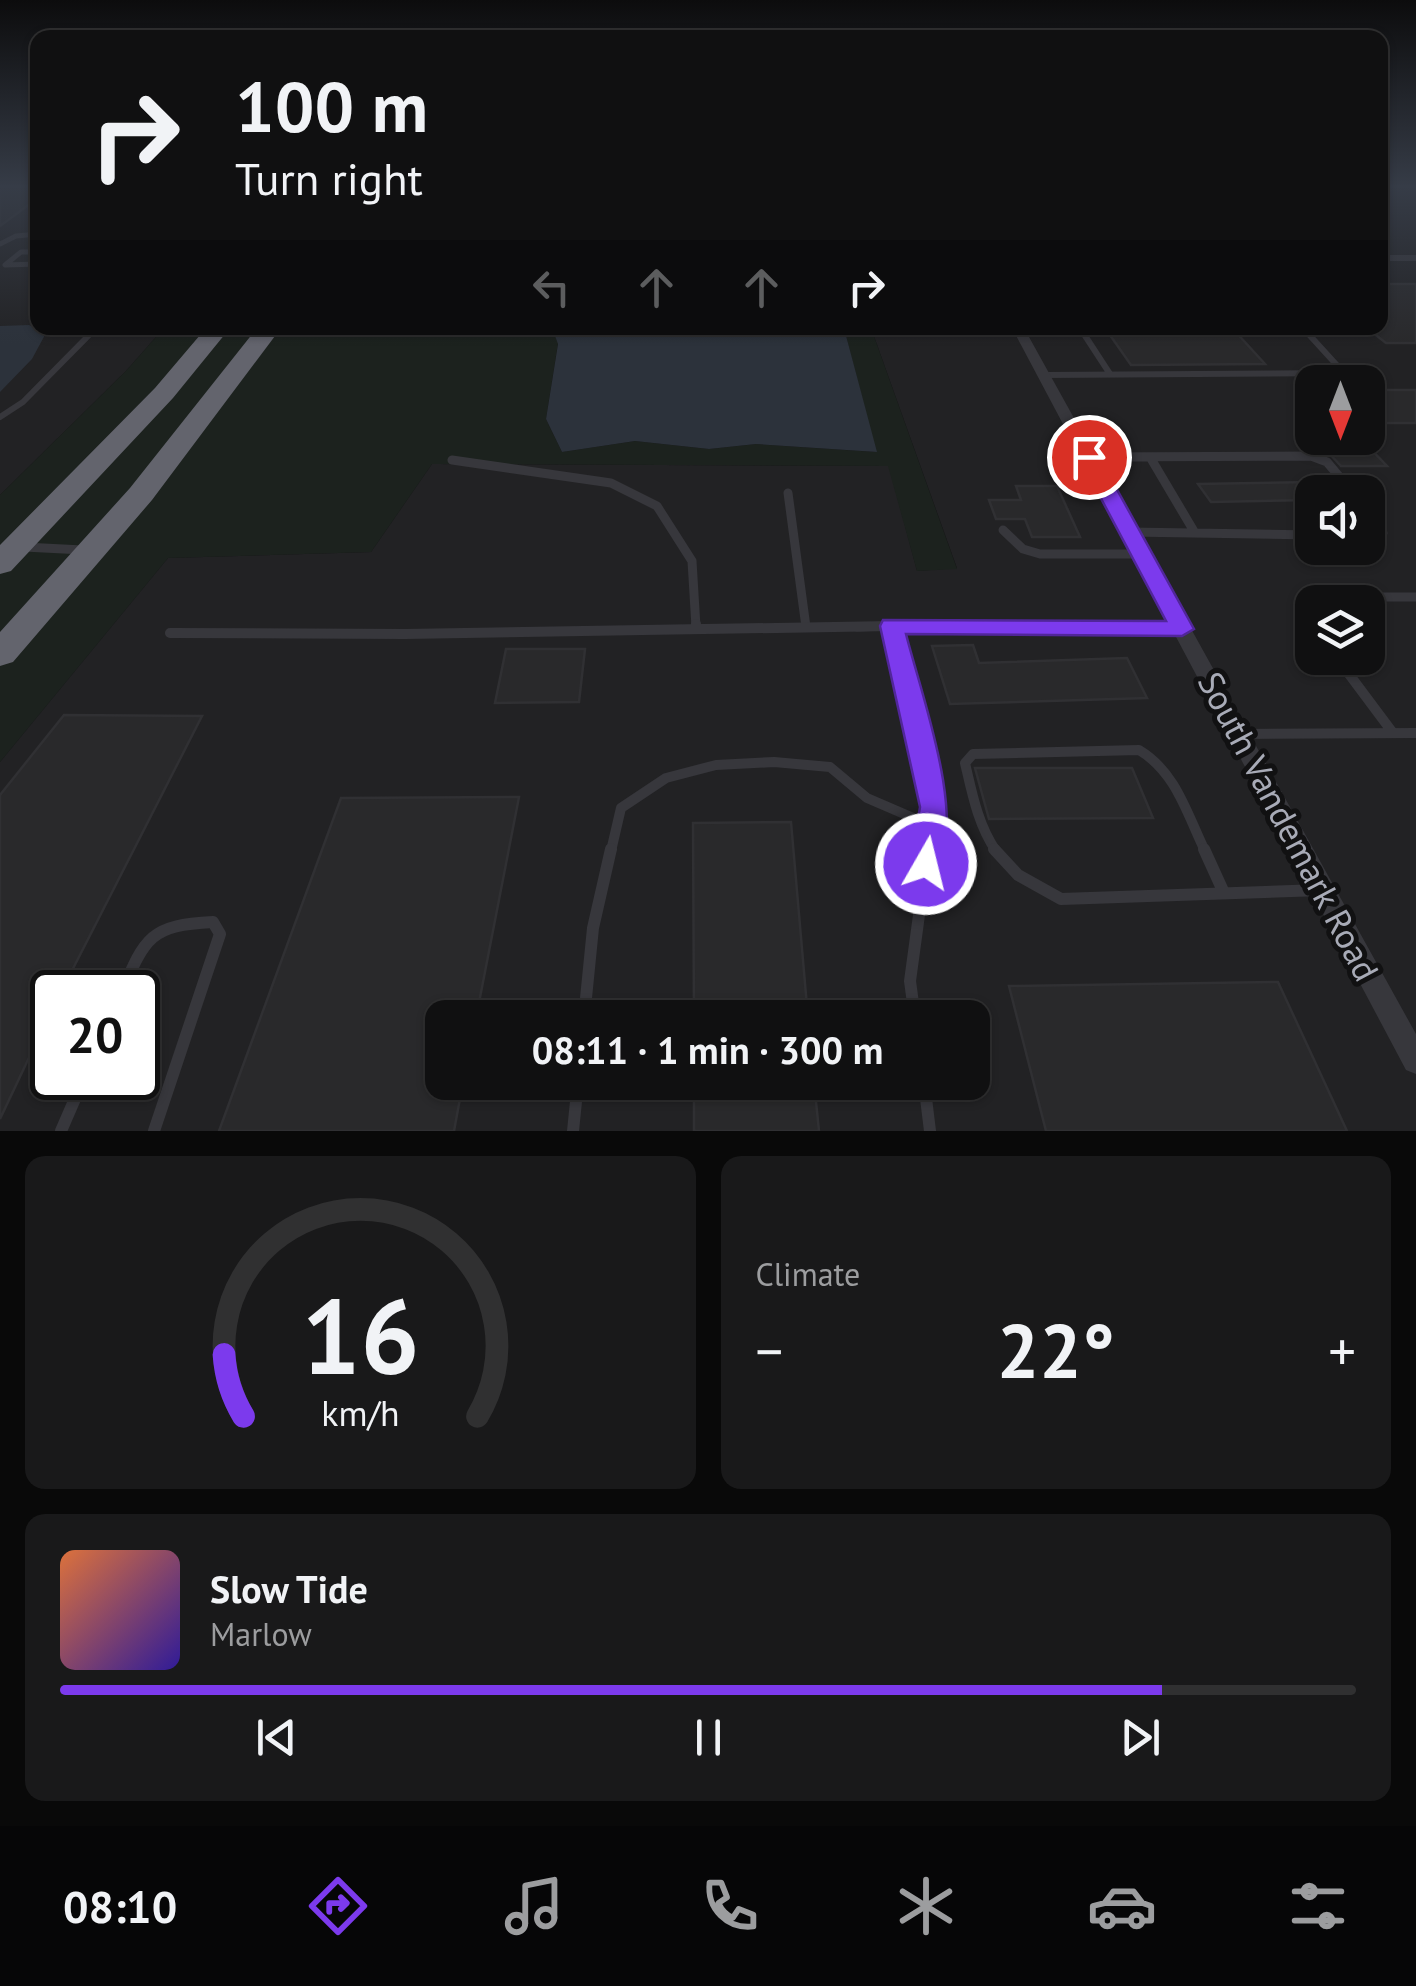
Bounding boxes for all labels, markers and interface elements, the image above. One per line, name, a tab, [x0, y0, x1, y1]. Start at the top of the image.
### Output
text: 100 m	[235, 61, 428, 151]
icon: right	[70, 70, 200, 200]
text: Turn right	[235, 149, 423, 207]
icon: left	[524, 260, 579, 315]
icon: ahead	[629, 260, 684, 315]
icon: ahead	[734, 260, 789, 315]
icon: right	[839, 260, 894, 315]
north arrow	[1295, 365, 1385, 455]
map controls	[1295, 365, 1385, 675]
pin	[1047, 415, 1132, 500]
icon: arrive	[1062, 430, 1117, 485]
button: sound	[1295, 475, 1385, 565]
button: layers	[1295, 585, 1385, 675]
street label: South Vandemark Road	[1188, 664, 1390, 988]
position arrow	[874, 812, 978, 916]
speed limit sign: 20	[30, 970, 160, 1100]
text: 08:11 · 1 min · 300 m	[532, 1025, 883, 1074]
text: Climate	[756, 1253, 860, 1295]
text: 16	[301, 1268, 419, 1403]
text: 22°	[997, 1302, 1115, 1399]
text: −	[756, 1315, 783, 1386]
text: +	[1328, 1315, 1356, 1386]
text: km/h	[321, 1390, 399, 1436]
text: Slow Tide	[210, 1564, 368, 1613]
text: Marlow	[210, 1613, 312, 1655]
icon: previous	[249, 1710, 304, 1765]
icon: pause	[681, 1710, 736, 1765]
icon: next	[1113, 1710, 1168, 1765]
icon: directions	[303, 1871, 373, 1941]
icon: music	[499, 1871, 569, 1941]
icon: phone	[695, 1871, 765, 1941]
icon: climate	[891, 1871, 961, 1941]
icon: car	[1087, 1871, 1157, 1941]
icon: filters	[1283, 1871, 1353, 1941]
text: 08:10	[63, 1877, 177, 1935]

